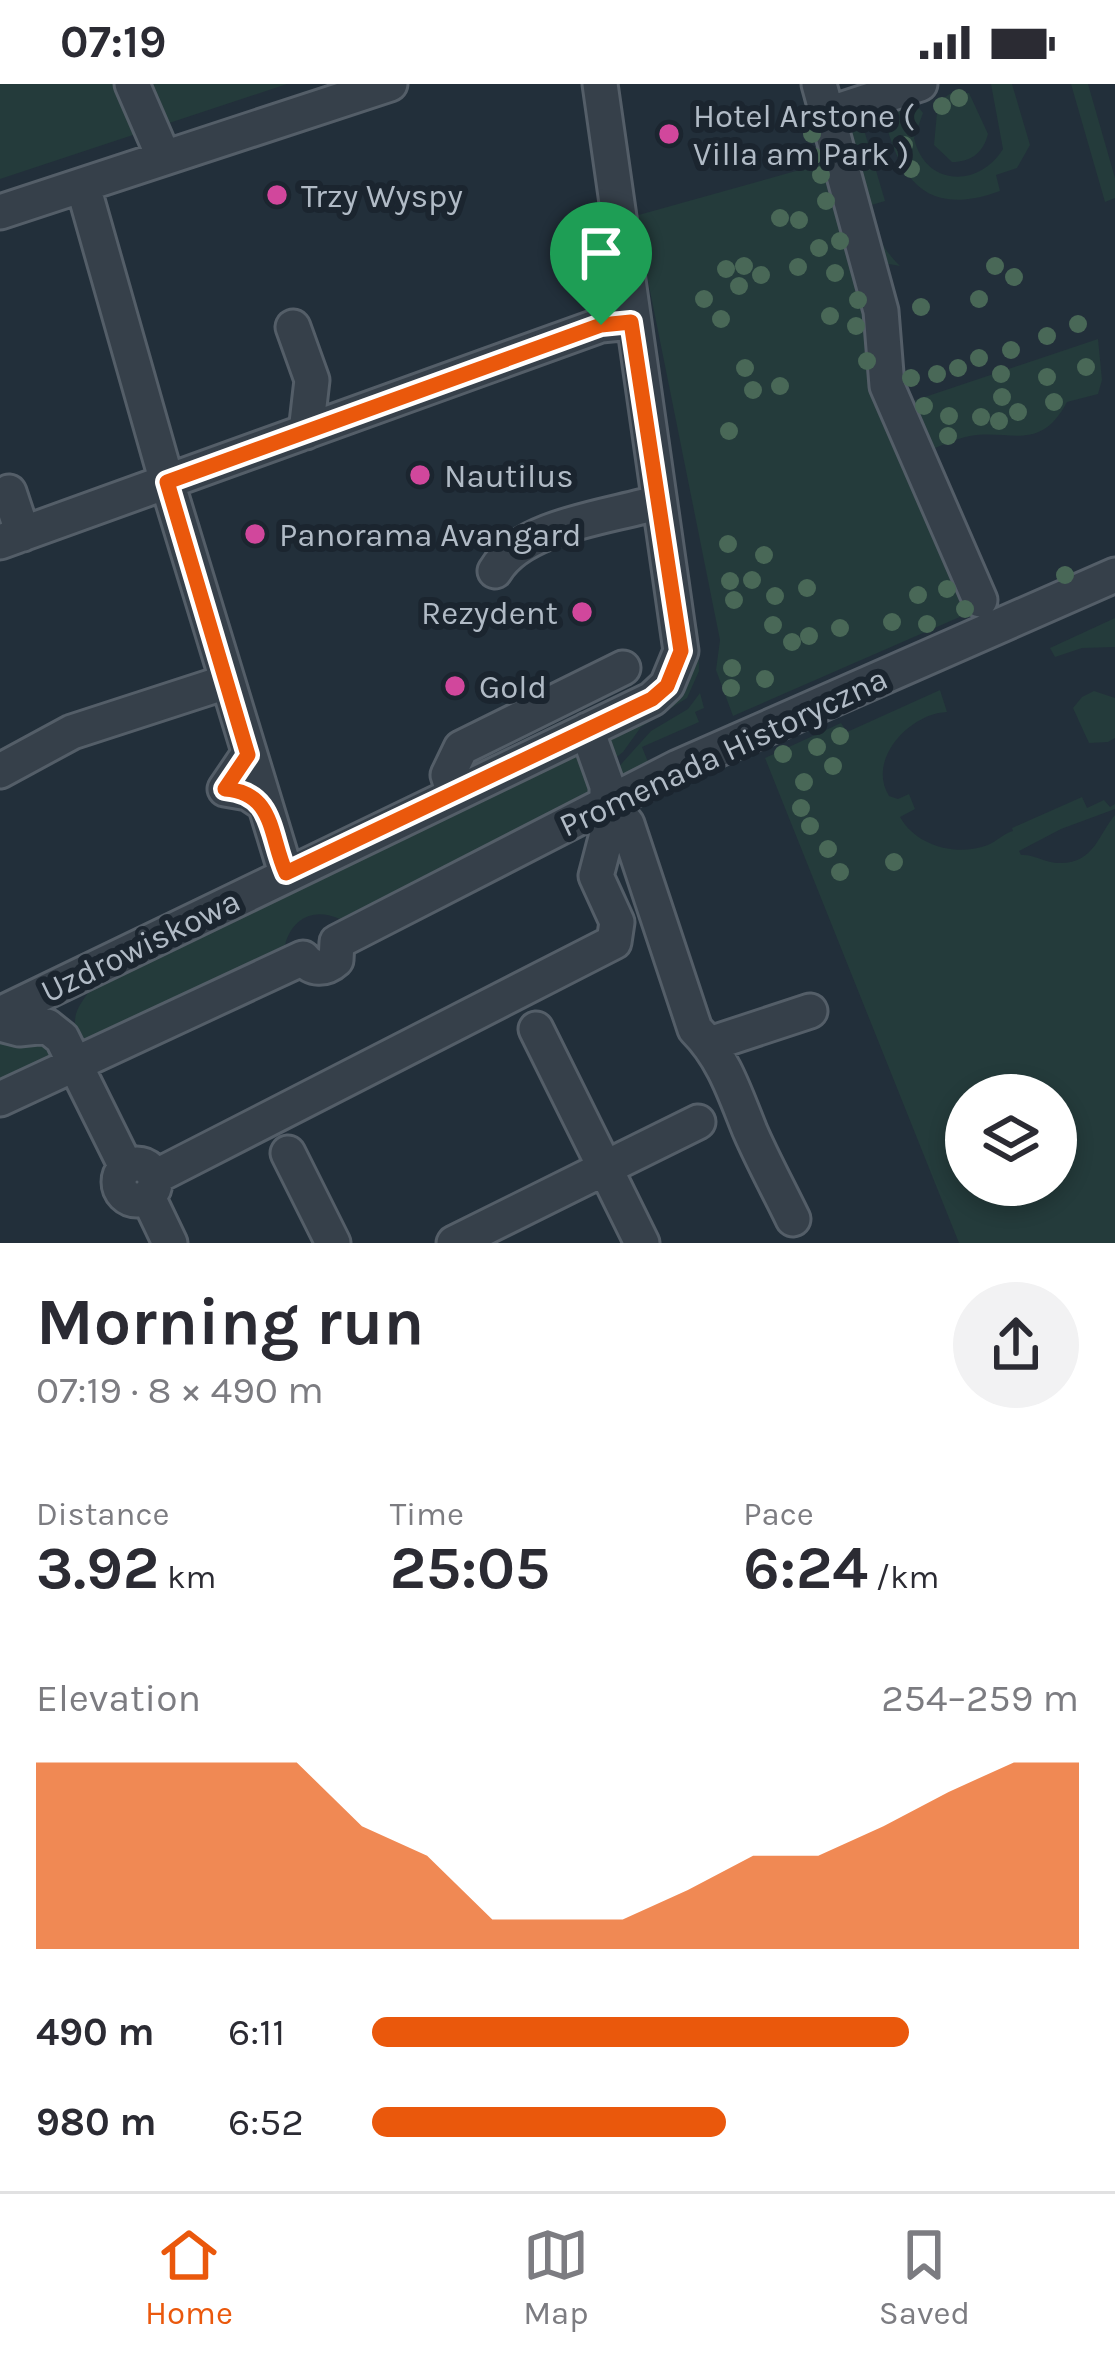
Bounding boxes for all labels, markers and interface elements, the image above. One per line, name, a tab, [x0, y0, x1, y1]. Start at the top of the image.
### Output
text: 07:19	[60, 16, 166, 68]
place label: Hotel Arstone ( Villa am Park )	[693, 97, 915, 173]
marker: Hotel Arstone ( Villa am Park )	[656, 121, 682, 147]
place label: Trzy Wyspy	[301, 177, 463, 215]
marker: Trzy Wyspy	[264, 182, 290, 208]
pin	[550, 202, 652, 325]
icon: arrive	[568, 220, 634, 286]
place label: Nautilus	[444, 457, 574, 495]
marker: Nautilus	[407, 462, 433, 488]
place label: Panorama Avangard	[279, 516, 582, 554]
marker: Panorama Avangard	[242, 521, 268, 547]
place label: Rezydent	[421, 594, 558, 632]
marker: Rezydent	[569, 599, 595, 625]
street label: Promenada Historyczna	[553, 659, 893, 845]
place label: Gold	[479, 668, 547, 706]
marker: Gold	[442, 673, 468, 699]
street label: Uzdrowiskowa	[35, 881, 246, 1010]
map controls	[945, 1074, 1077, 1206]
button: layers	[945, 1074, 1077, 1206]
button: share	[953, 1282, 1079, 1408]
text: Morning run	[36, 1283, 424, 1361]
text: 07:19 · 8 × 490 m	[36, 1367, 324, 1413]
text: Distance	[36, 1495, 169, 1533]
text: Time	[390, 1495, 464, 1533]
text: Pace	[743, 1495, 814, 1533]
text: 3.92	[36, 1533, 159, 1603]
text: 25:05	[390, 1533, 550, 1603]
text: 6:24	[743, 1533, 868, 1603]
text: km	[159, 1558, 216, 1596]
text: /km	[868, 1558, 939, 1596]
text: Elevation	[36, 1675, 201, 1721]
text: 254–259 m	[881, 1675, 1079, 1721]
text: 490 m	[36, 2009, 155, 2055]
text: 6:11	[228, 2009, 285, 2055]
text: 980 m	[36, 2099, 157, 2145]
text: 6:52	[228, 2099, 304, 2145]
tab: Home	[145, 2222, 233, 2332]
tab: Map	[523, 2222, 589, 2332]
tab: Saved	[879, 2222, 970, 2332]

